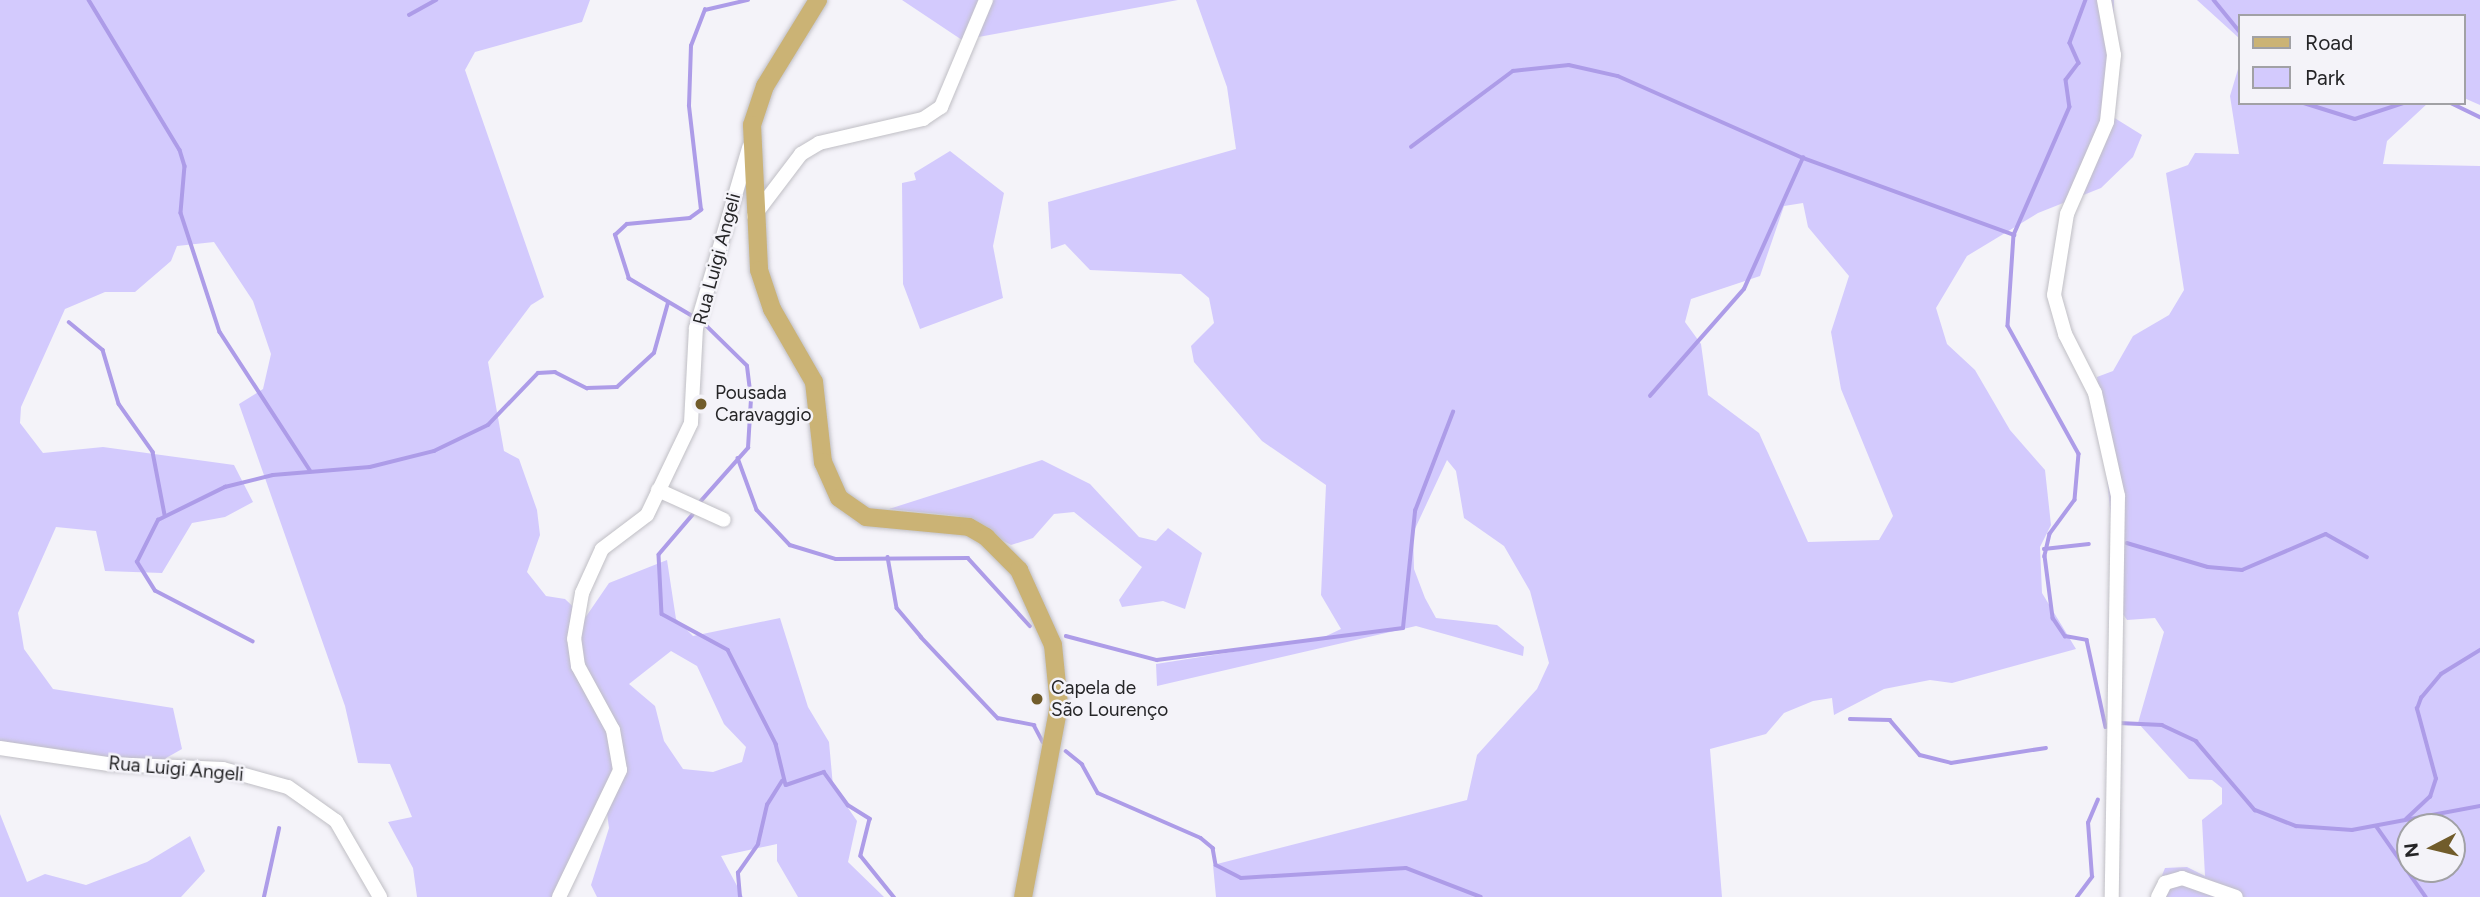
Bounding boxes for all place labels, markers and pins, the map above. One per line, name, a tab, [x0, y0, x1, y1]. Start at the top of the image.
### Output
place label: Pousada Caravaggio	[715, 382, 811, 426]
marker: Pousada Caravaggio	[693, 396, 709, 412]
place label: Capela de São Lourenço	[1051, 677, 1168, 721]
marker: Capela de São Lourenço	[1029, 691, 1045, 707]

